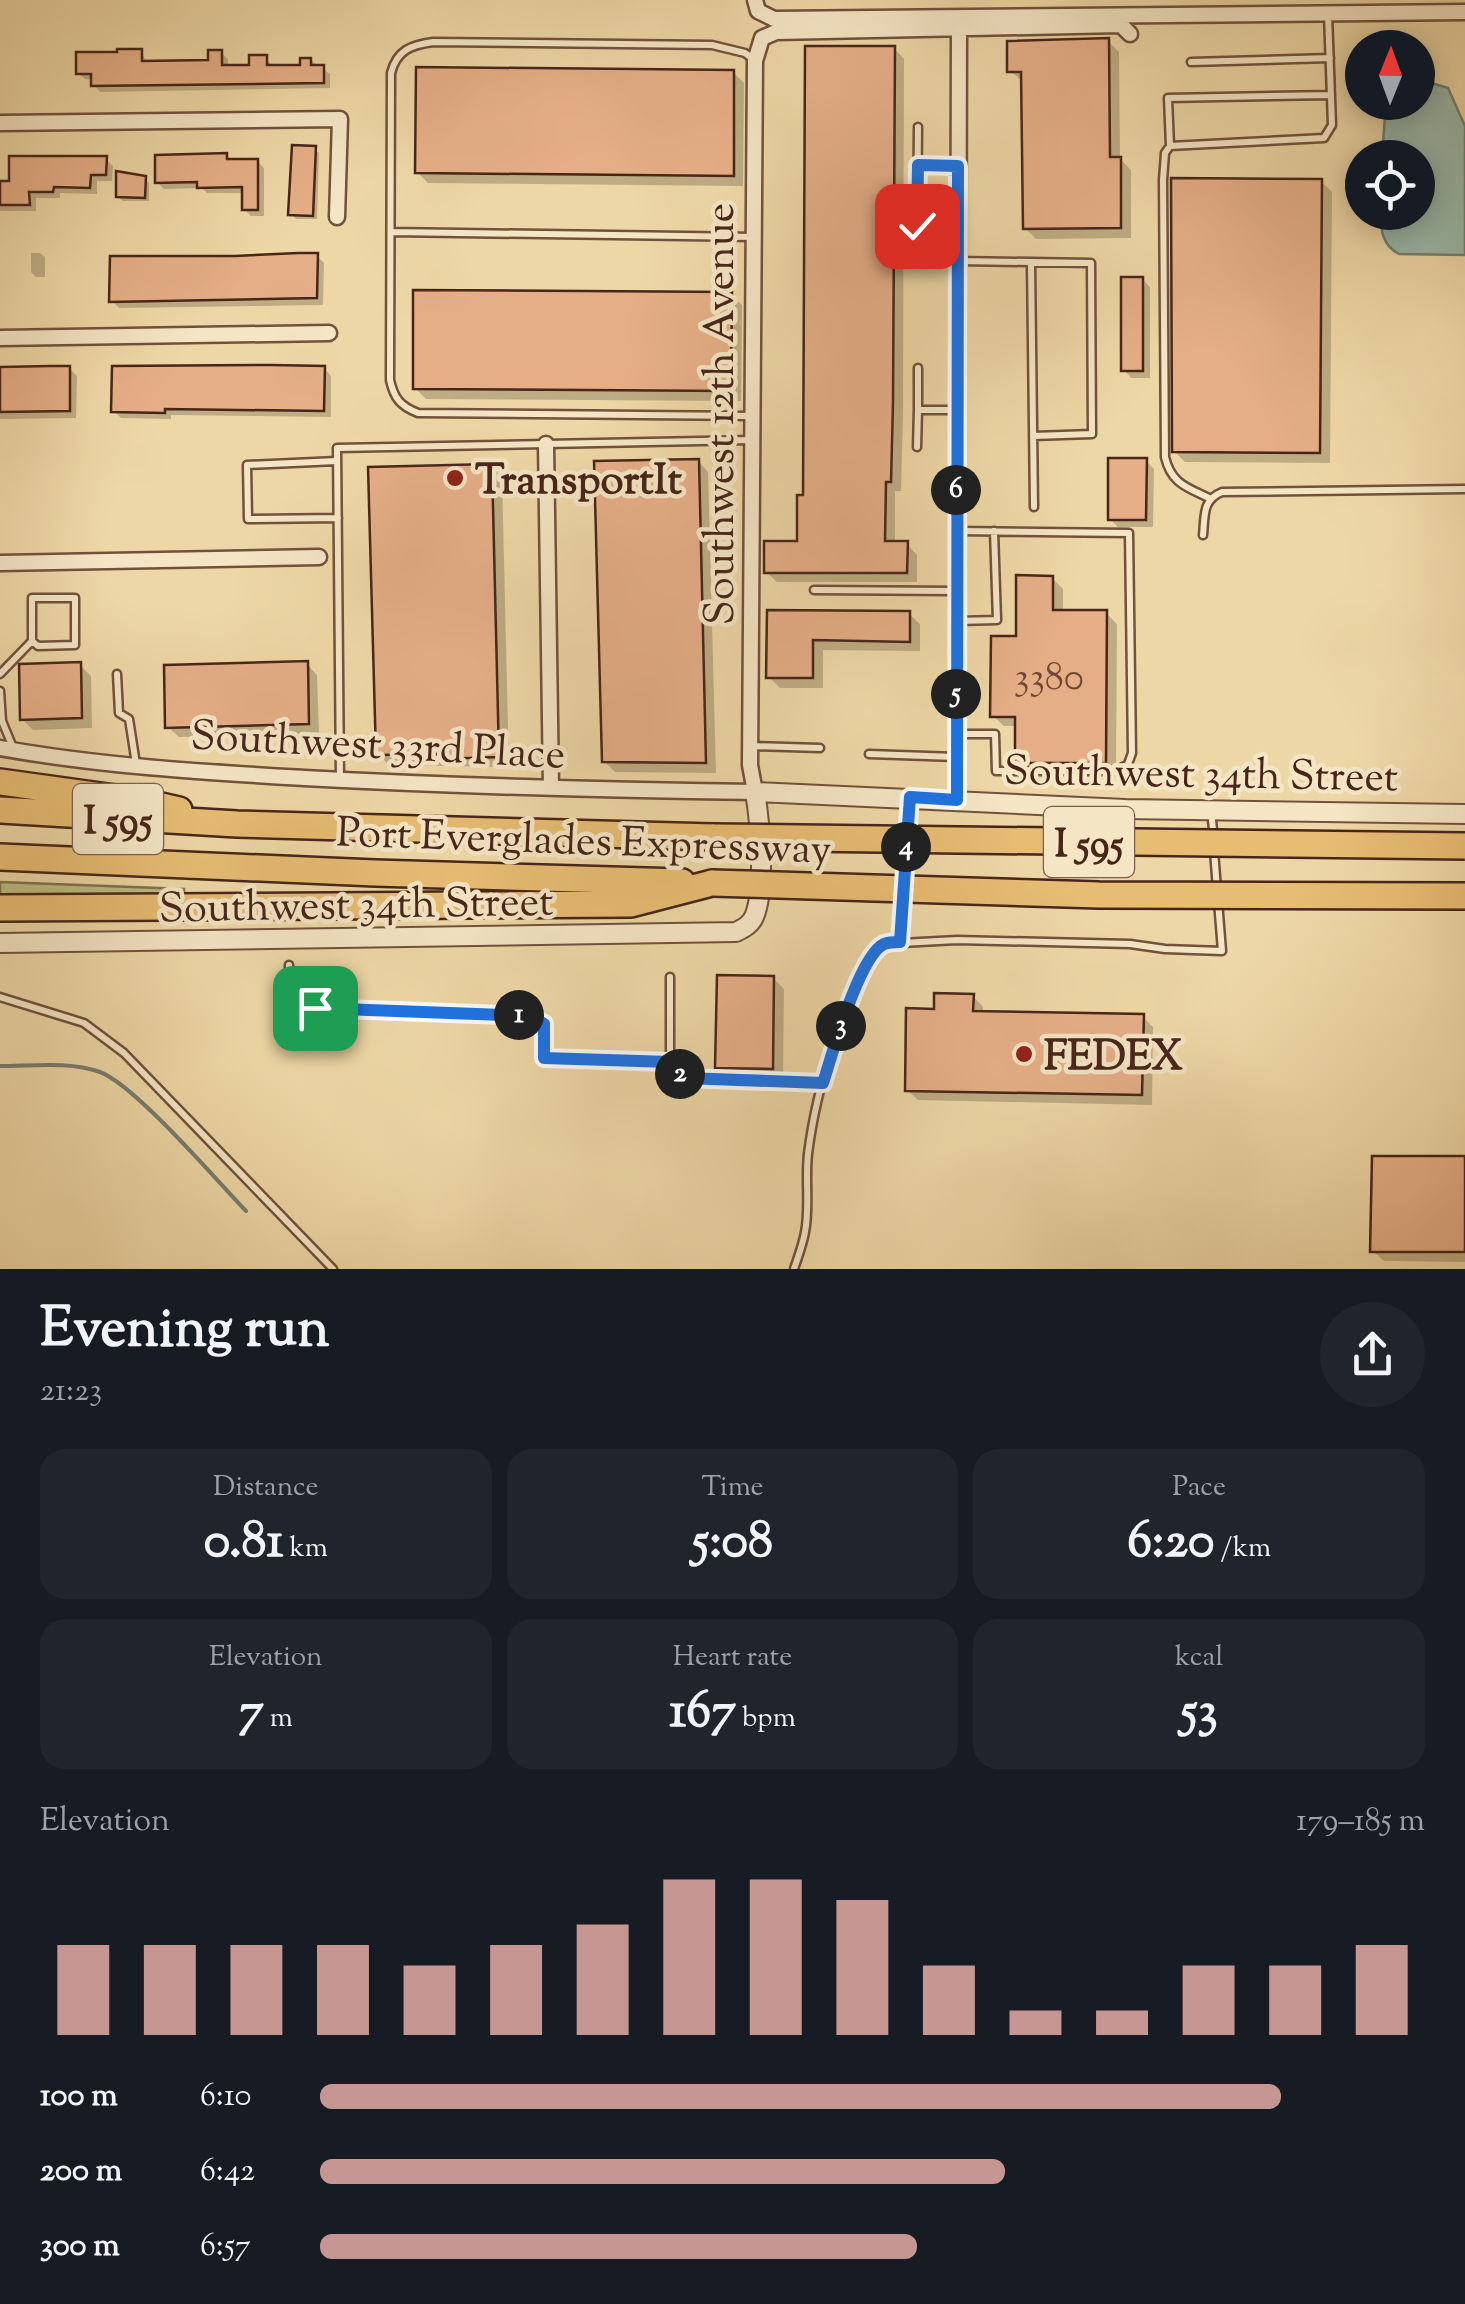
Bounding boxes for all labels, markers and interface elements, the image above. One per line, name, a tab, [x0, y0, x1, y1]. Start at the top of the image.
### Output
north arrow	[1345, 30, 1435, 120]
map controls	[1345, 30, 1435, 230]
button: locate	[1345, 140, 1435, 230]
pin	[875, 184, 960, 269]
icon: check	[890, 199, 945, 254]
street label: Southwest 12th Avenue	[693, 203, 753, 625]
place label: TransportIt	[475, 453, 682, 513]
pin: 6	[931, 465, 981, 515]
marker: TransportIt	[444, 467, 466, 489]
text: 6	[949, 470, 963, 510]
house number: 3380	[1014, 653, 1084, 707]
pin: 5	[931, 669, 981, 719]
text: 5	[951, 674, 961, 714]
street label: Southwest 33rd Place	[189, 708, 567, 788]
street label: Southwest 34th Street	[1003, 744, 1399, 810]
road number: I 595	[73, 784, 163, 854]
street label: Port Everglades Expressway	[335, 805, 832, 883]
road number: I 595	[1044, 807, 1134, 877]
pin: 4	[881, 822, 931, 872]
text: 4	[899, 827, 913, 867]
street label: Southwest 34th Street	[158, 875, 554, 941]
pin	[273, 966, 358, 1051]
icon: arrive	[288, 981, 343, 1036]
pin: 1	[494, 990, 544, 1040]
text: 1	[514, 995, 524, 1035]
pin: 3	[816, 1001, 866, 1051]
text: 3	[835, 1006, 847, 1046]
place label: FEDEX	[1044, 1029, 1183, 1089]
marker: FEDEX	[1013, 1043, 1035, 1065]
pin: 2	[655, 1049, 705, 1099]
text: 2	[673, 1054, 687, 1094]
text: Evening run	[40, 1292, 329, 1371]
button: share	[1320, 1302, 1425, 1407]
text: 21:23	[40, 1369, 102, 1415]
text: Distance	[213, 1468, 319, 1508]
text: Time	[701, 1468, 764, 1508]
text: Pace	[1172, 1468, 1226, 1508]
text: 0.81	[204, 1508, 283, 1580]
text: 5:08	[692, 1508, 773, 1580]
text: 6:20	[1127, 1508, 1214, 1580]
text: km	[283, 1529, 328, 1569]
text: /km	[1214, 1529, 1271, 1569]
text: Elevation	[209, 1638, 323, 1678]
text: Heart rate	[673, 1638, 792, 1678]
text: kcal	[1175, 1638, 1223, 1678]
text: 7	[239, 1678, 264, 1750]
text: 167	[669, 1678, 736, 1750]
text: 53	[1181, 1678, 1218, 1750]
text: m	[264, 1699, 293, 1739]
text: bpm	[736, 1699, 796, 1739]
text: Elevation	[40, 1799, 170, 1845]
text: 179–185 m	[1296, 1799, 1425, 1845]
text: 100 m	[40, 2074, 118, 2120]
text: 6:10	[200, 2074, 251, 2120]
text: 200 m	[40, 2149, 122, 2195]
text: 6:42	[200, 2149, 255, 2195]
text: 300 m	[40, 2224, 120, 2270]
text: 6:57	[200, 2224, 251, 2270]

